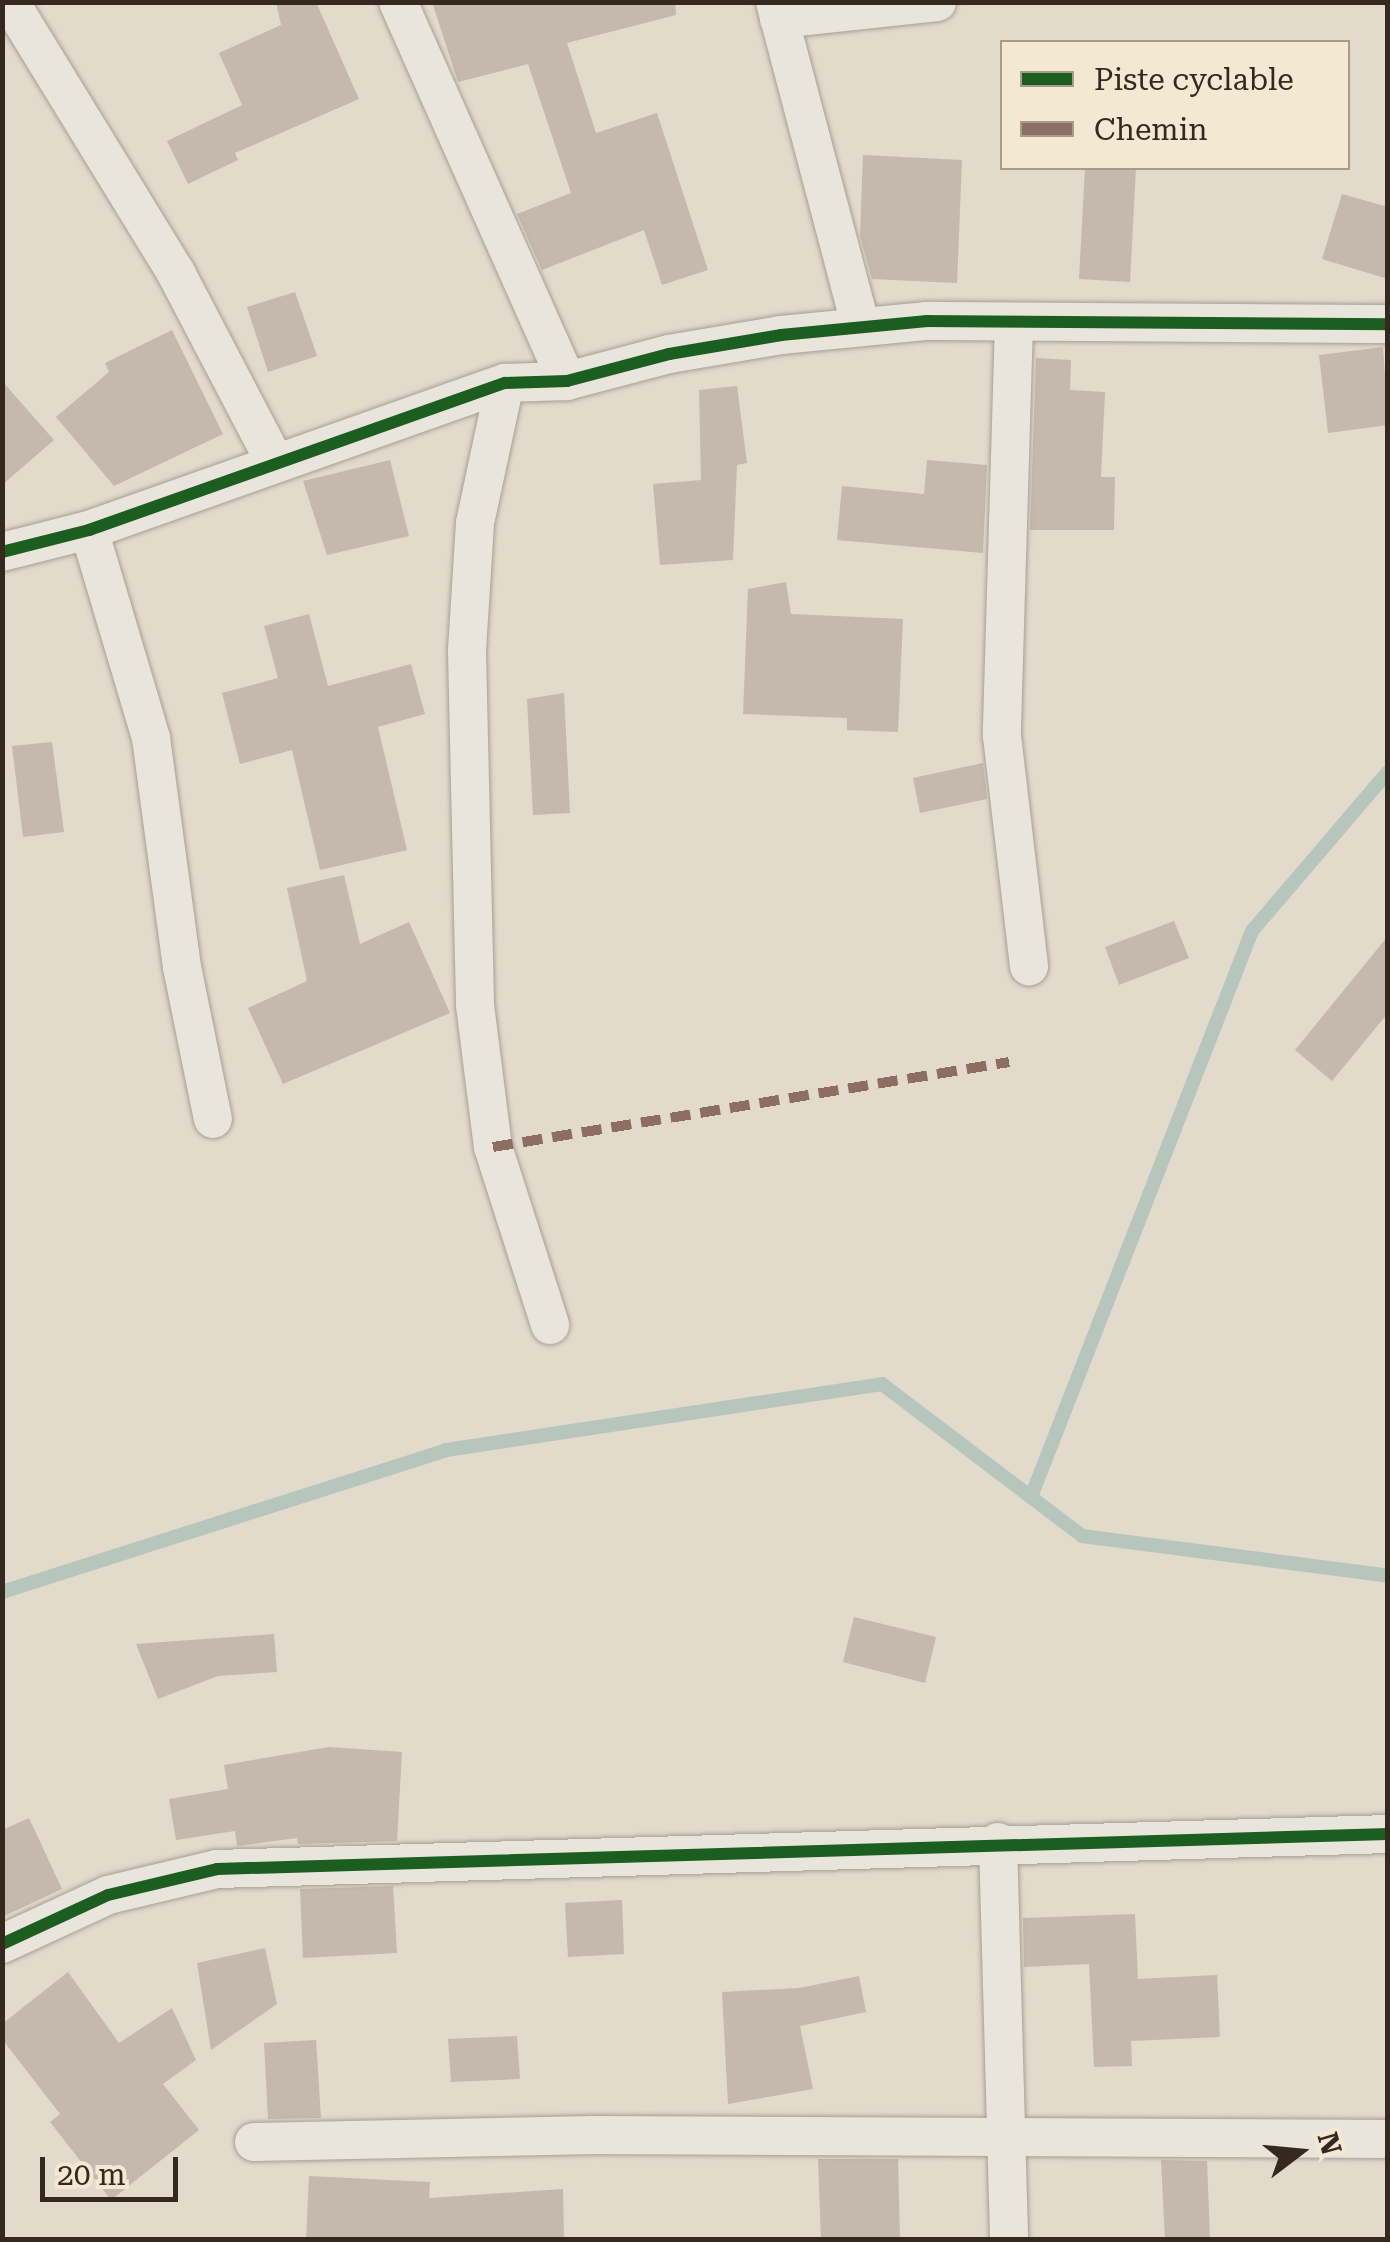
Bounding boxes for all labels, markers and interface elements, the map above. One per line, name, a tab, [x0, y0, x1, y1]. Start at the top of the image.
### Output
legend	[1000, 40, 1350, 170]
text: Piste cyclable	[1094, 62, 1294, 97]
text: Chemin	[1094, 112, 1208, 147]
north arrow	[1250, 2102, 1350, 2202]
text: N	[1310, 2129, 1348, 2159]
scale bar	[45, 2137, 182, 2199]
text: 20 m	[57, 2157, 126, 2192]

